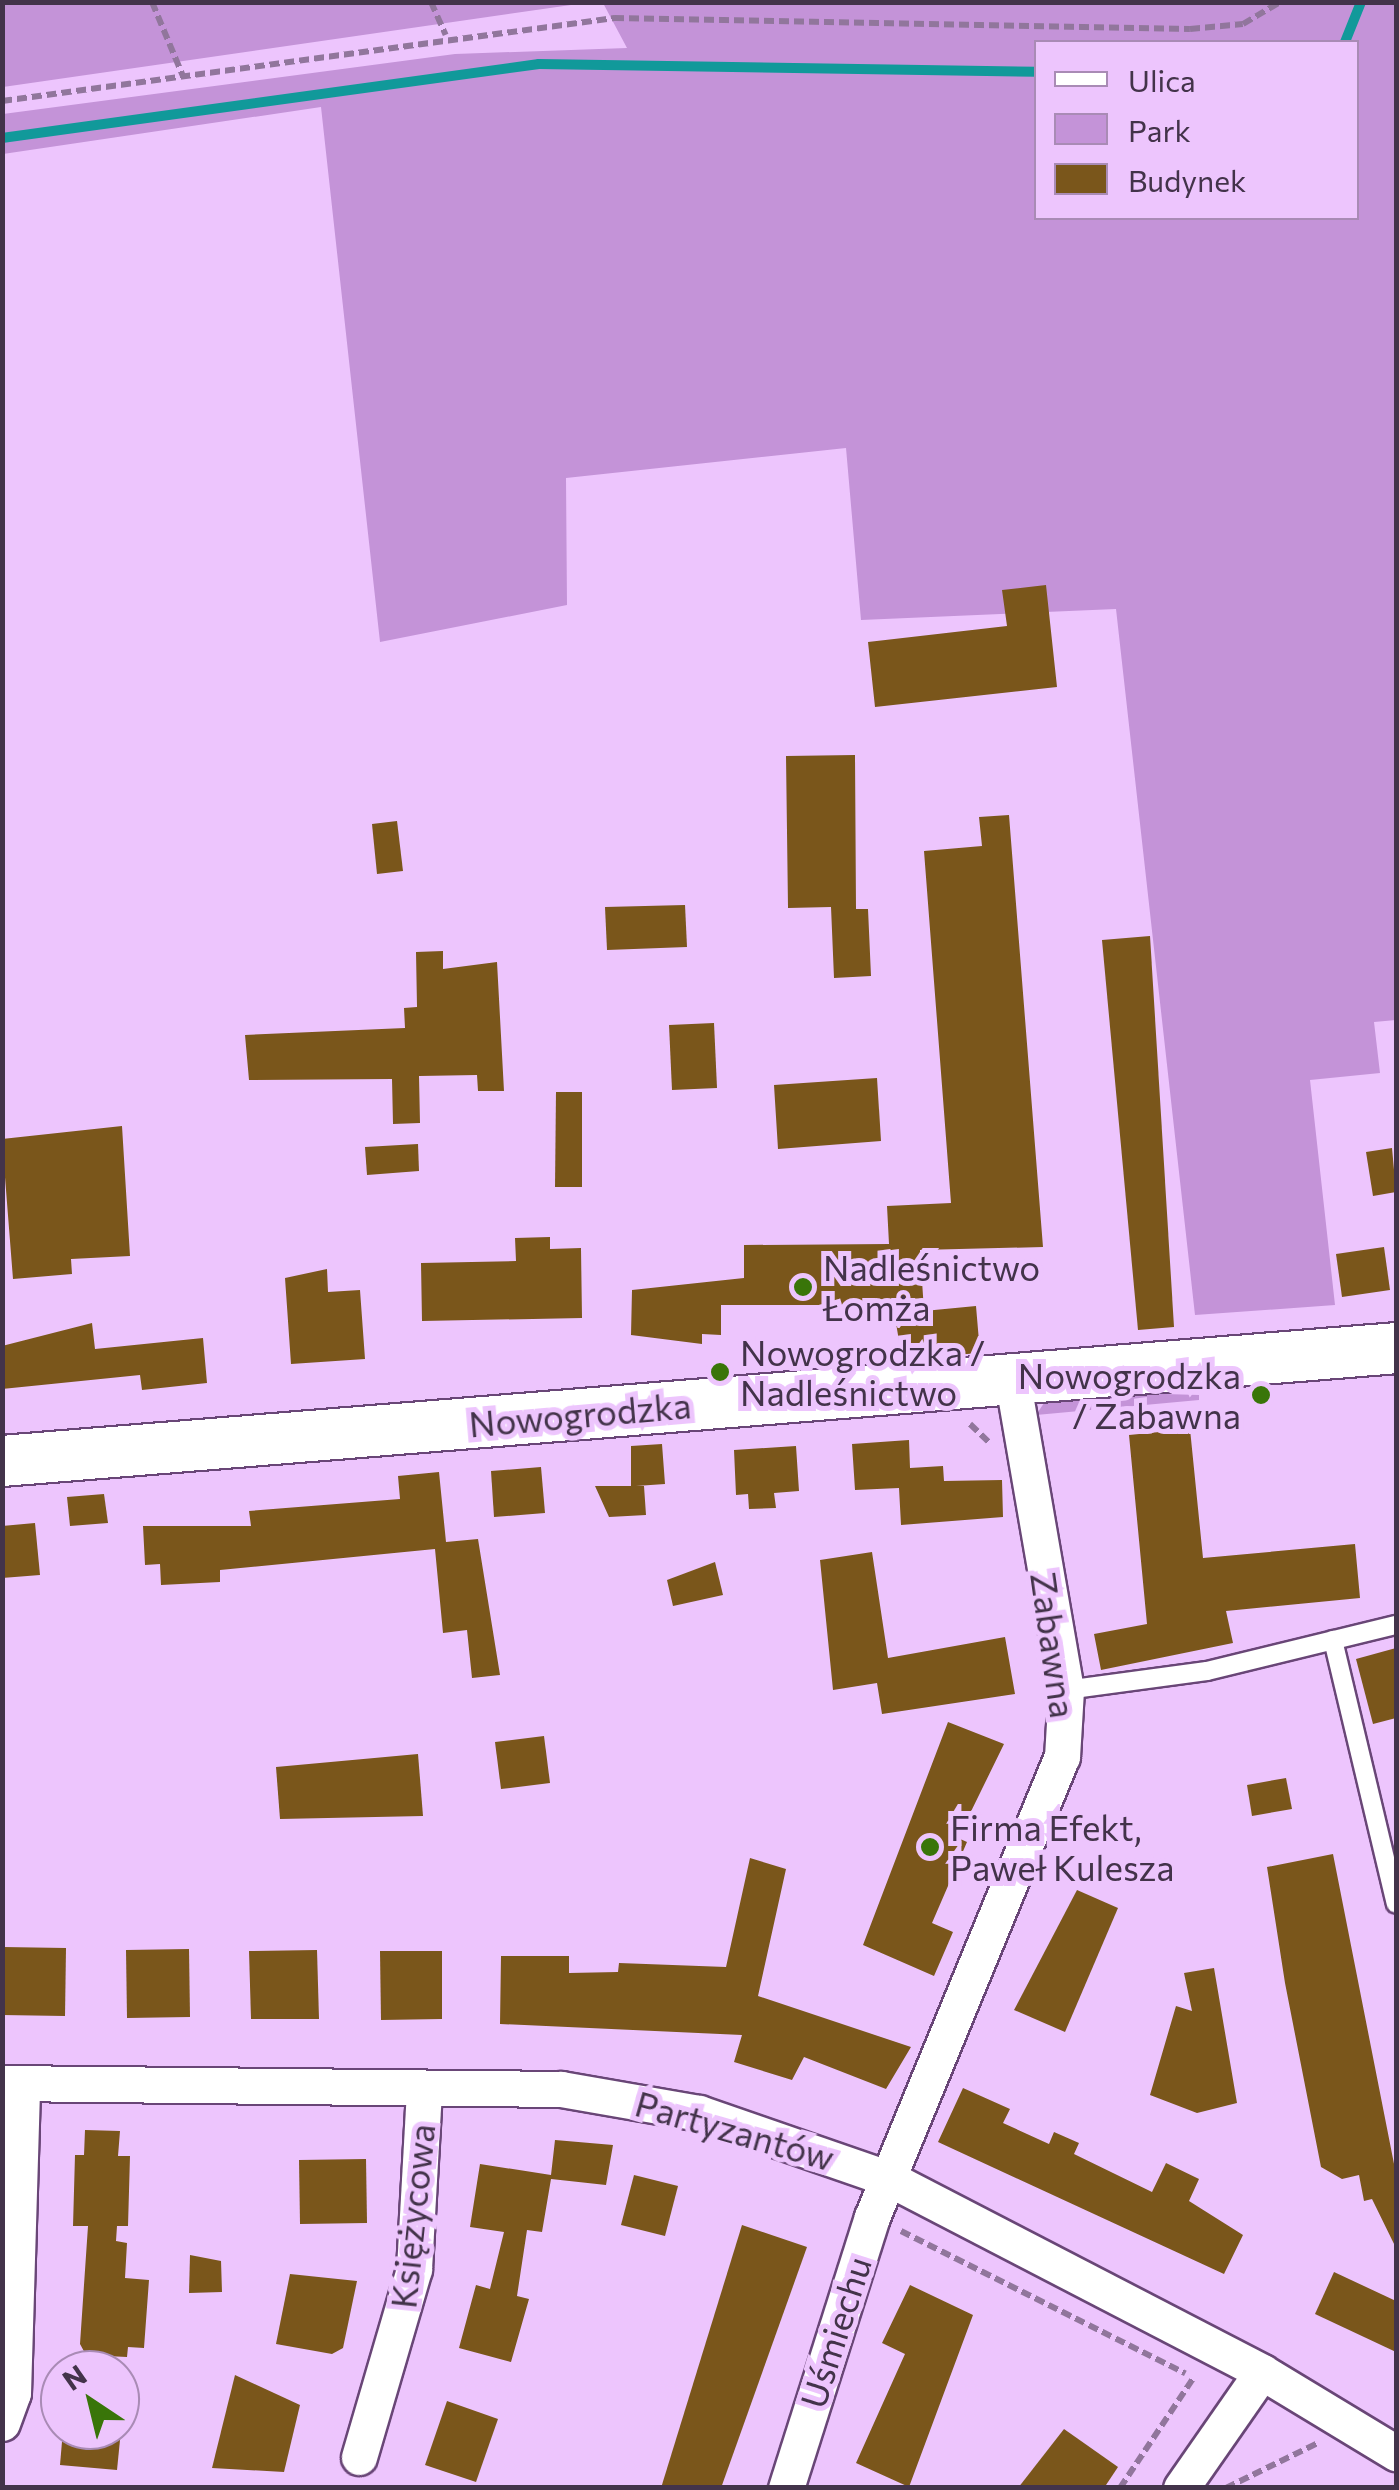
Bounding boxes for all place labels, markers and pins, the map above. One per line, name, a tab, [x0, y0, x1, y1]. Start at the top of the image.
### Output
place label: Nadleśnictwo Łomża	[823, 1246, 1040, 1328]
marker: Nadleśnictwo Łomża	[792, 1276, 814, 1298]
place label: Nowogrodzka / Nadleśnictwo	[740, 1331, 985, 1413]
place label: Nowogrodzka / Zabawna	[1018, 1354, 1241, 1436]
marker: Nowogrodzka / Nadleśnictwo	[709, 1361, 731, 1383]
marker: Nowogrodzka / Zabawna	[1250, 1384, 1272, 1406]
place label: Firma Efekt, Paweł Kulesza	[950, 1806, 1175, 1888]
marker: Firma Efekt, Paweł Kulesza	[919, 1836, 941, 1858]

